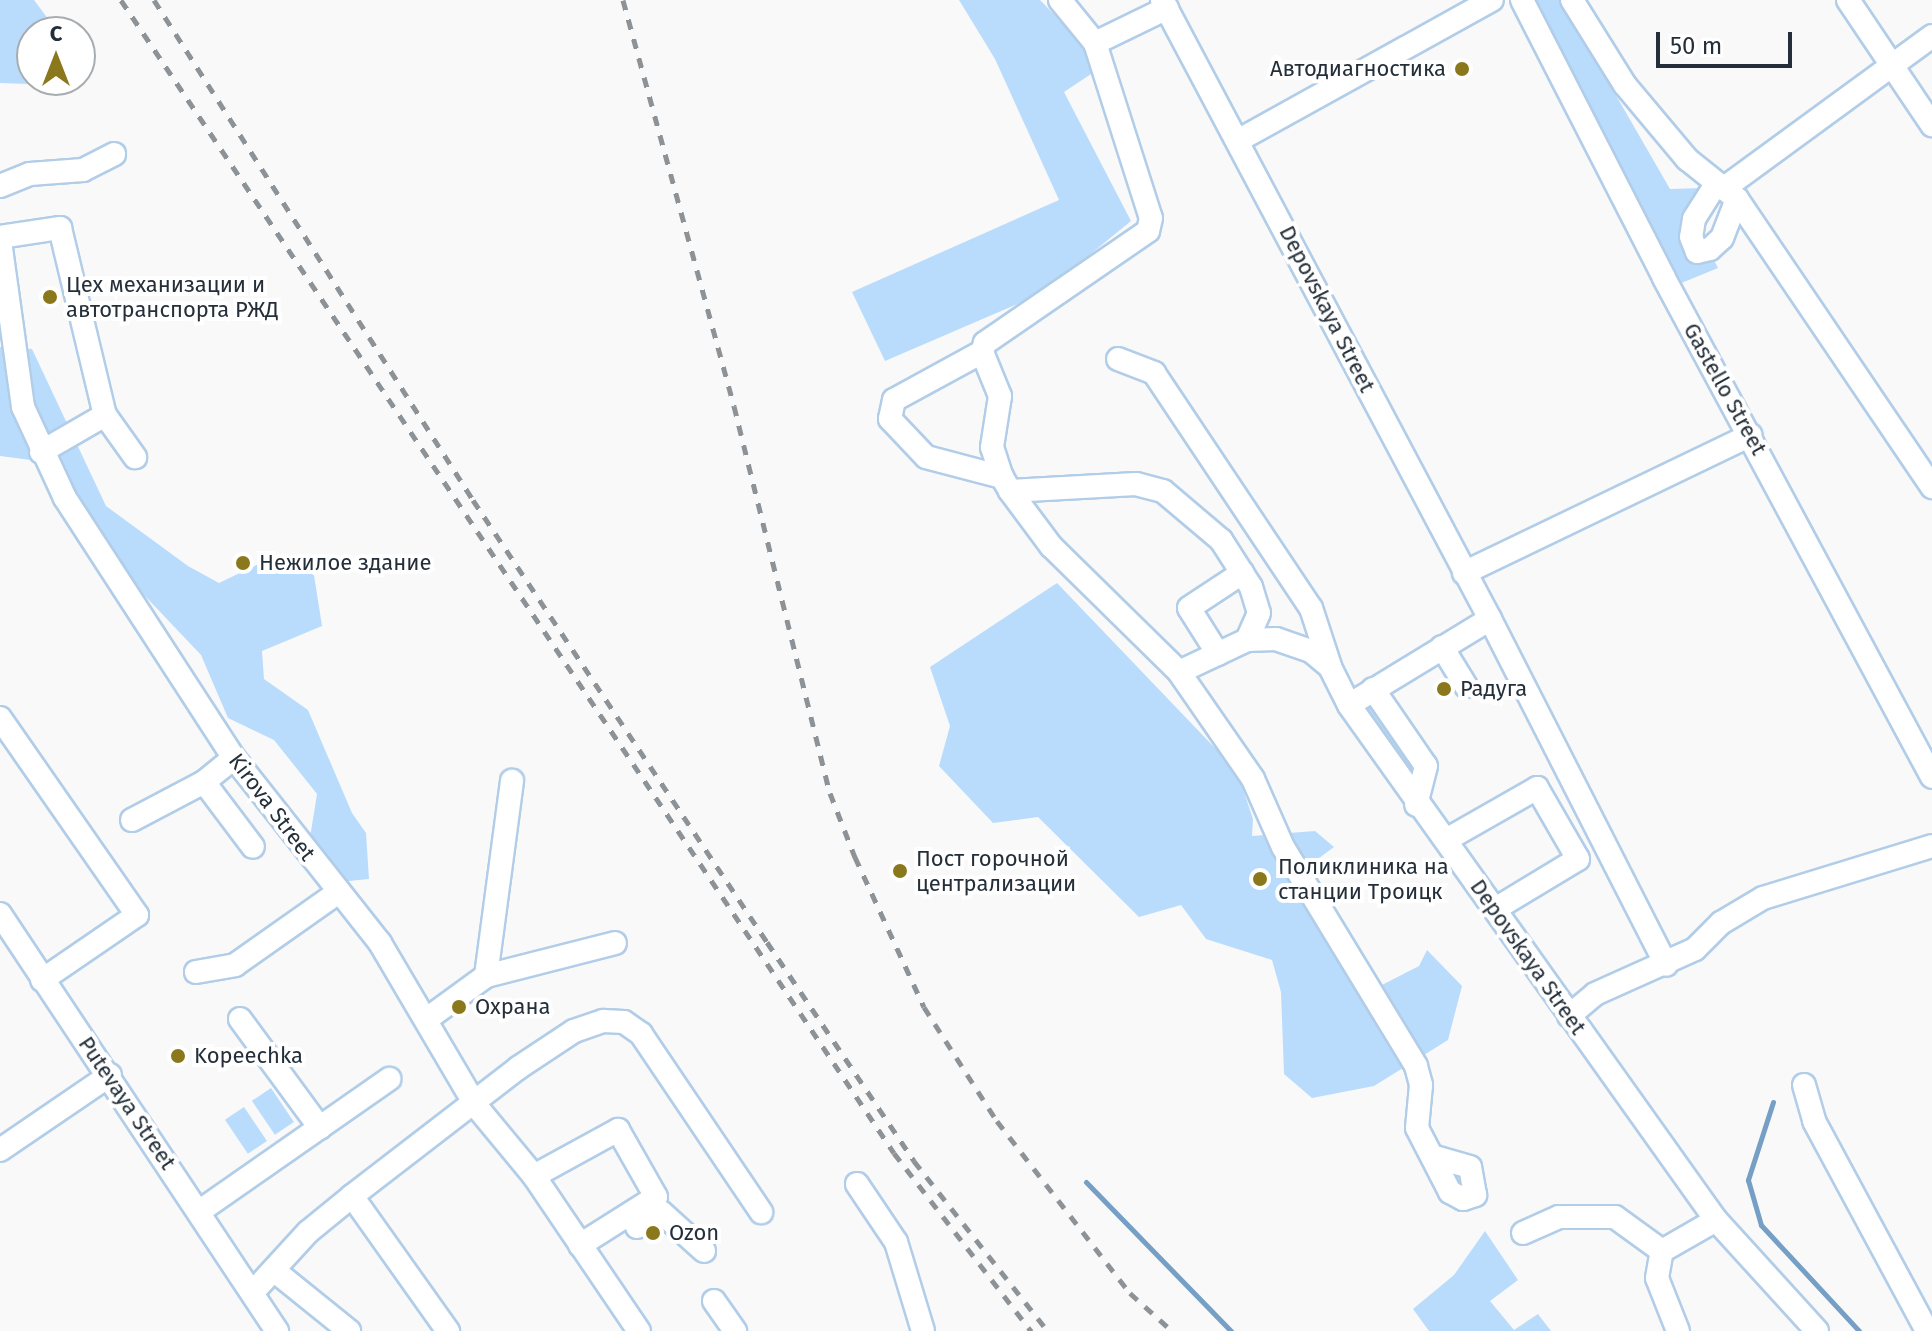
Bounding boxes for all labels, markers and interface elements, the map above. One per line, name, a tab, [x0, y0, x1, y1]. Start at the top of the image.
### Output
north arrow	[16, 16, 96, 96]
scale bar	[1660, 16, 1796, 66]
text: С	[50, 20, 62, 47]
text: 50 m	[1670, 32, 1722, 60]
place label: Автодиагностика	[1270, 56, 1446, 82]
marker: Автодиагностика	[1453, 60, 1471, 78]
street label: Depovskaya Street	[1274, 221, 1380, 397]
place label: Цех механизации и автотранспорта РЖД	[66, 271, 279, 322]
marker: Цех механизации и автотранспорта РЖД	[41, 288, 59, 306]
street label: Gastello Street	[1678, 318, 1772, 460]
place label: Нежилое здание	[259, 550, 431, 576]
marker: Нежилое здание	[234, 554, 252, 572]
place label: Радуга	[1460, 676, 1527, 702]
marker: Радуга	[1435, 680, 1453, 698]
street label: Kirova Street	[223, 748, 321, 866]
place label: Пост горочной централизации	[916, 845, 1076, 896]
place label: Поликлиника на станции Троицк	[1278, 853, 1449, 904]
marker: Пост горочной централизации	[891, 862, 909, 880]
marker: Поликлиника на станции Троицк	[1249, 868, 1271, 890]
street label: Depovskaya Street	[1465, 874, 1591, 1040]
place label: Охрана	[475, 994, 551, 1020]
marker: Охрана	[450, 998, 468, 1016]
street label: Putevaya Street	[73, 1032, 181, 1174]
place label: Kopeechka	[194, 1043, 303, 1069]
marker: Kopeechka	[169, 1047, 187, 1065]
place label: Ozon	[669, 1220, 719, 1246]
marker: Ozon	[644, 1224, 662, 1242]

